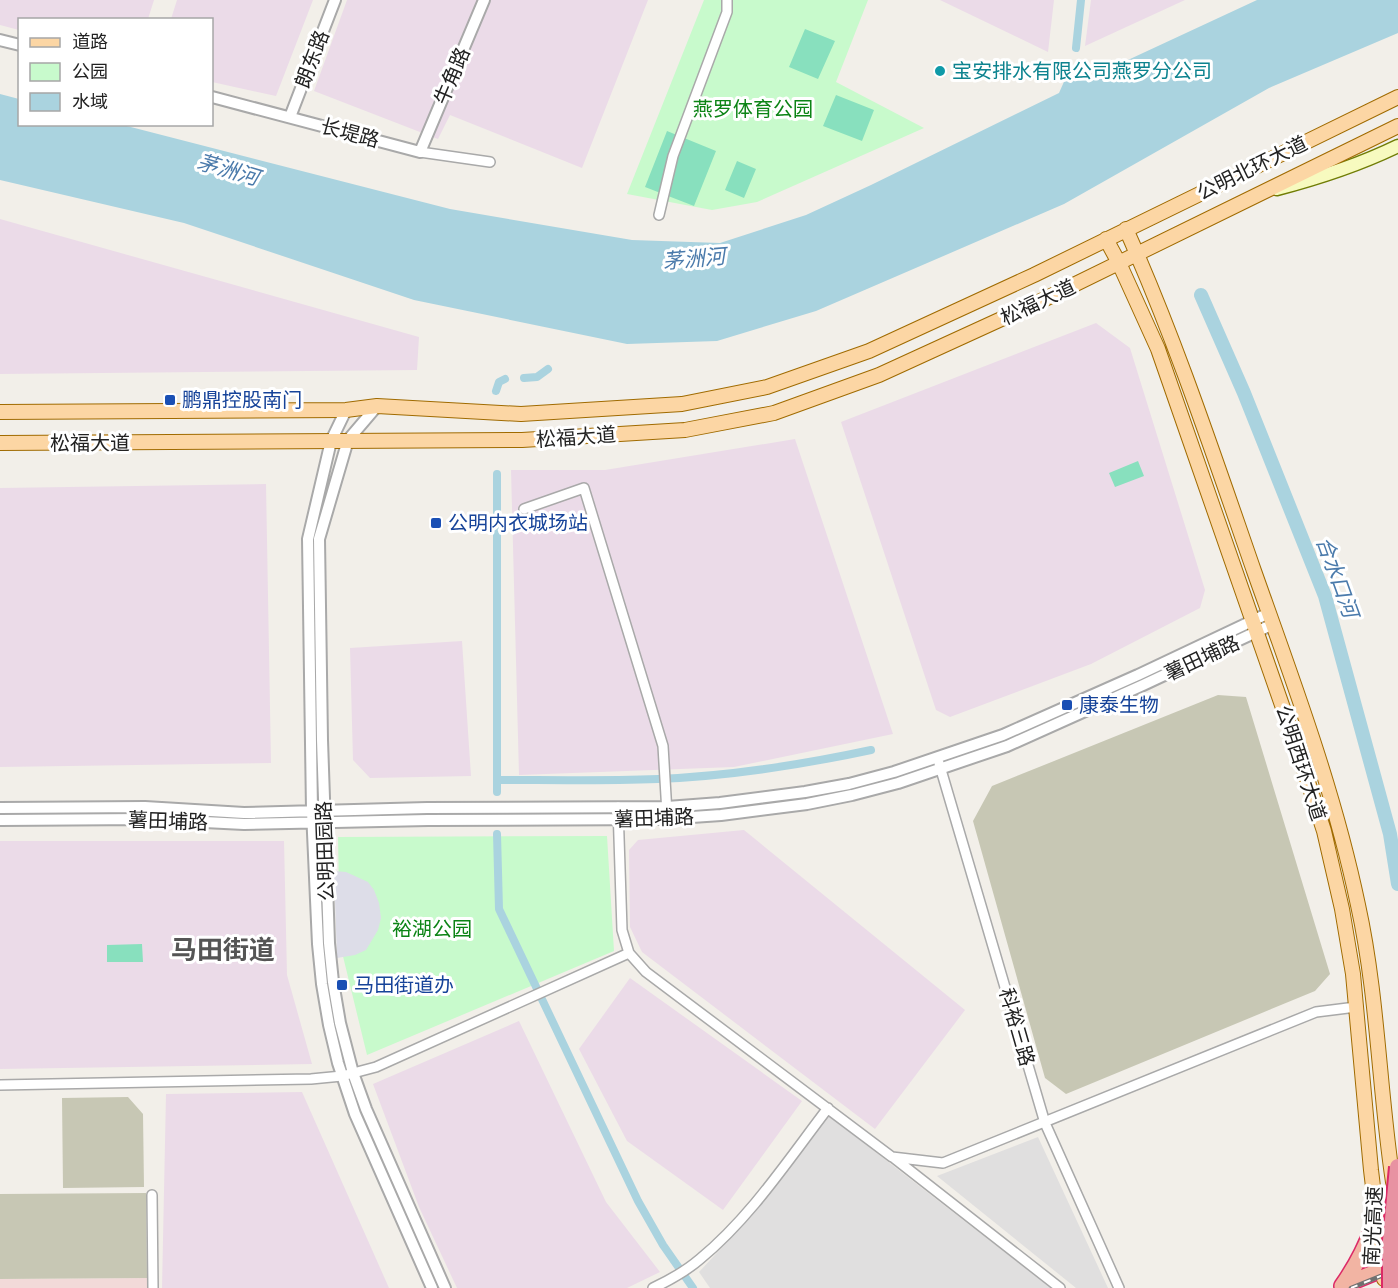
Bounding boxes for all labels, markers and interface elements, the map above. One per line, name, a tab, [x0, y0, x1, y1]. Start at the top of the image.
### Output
legend	[18, 18, 213, 126]
street label: 朗东路	[288, 26, 335, 92]
text: 道路	[72, 29, 108, 53]
street label: 牛角路	[427, 43, 476, 109]
place label: 宝安排水有限公司燕罗分公司	[952, 57, 1212, 84]
text: 公园	[72, 59, 108, 83]
marker: 宝安排水有限公司燕罗分公司	[933, 64, 947, 78]
text: 水域	[72, 89, 108, 113]
park label: 燕罗体育公园	[693, 95, 813, 122]
street label: 长堤路	[318, 112, 383, 153]
street label: 公明北环大道	[1192, 129, 1312, 206]
water label: 茅洲河	[194, 147, 266, 192]
water label: 茅洲河	[661, 241, 730, 275]
street label: 松福大道	[996, 272, 1080, 331]
place label: 鹏鼎控股南门	[182, 386, 302, 413]
marker: 鹏鼎控股南门	[163, 393, 177, 407]
street label: 松福大道	[535, 420, 617, 453]
street label: 松福大道	[50, 429, 130, 456]
place label: 公明内衣城场站	[448, 509, 588, 536]
marker: 公明内衣城场站	[429, 516, 443, 530]
water label: 合水口河	[1310, 532, 1367, 625]
street label: 薯田埔路	[1160, 628, 1244, 687]
place label: 康泰生物	[1079, 691, 1159, 718]
marker: 康泰生物	[1060, 698, 1074, 712]
street label: 公明西环大道	[1270, 702, 1333, 824]
street label: 公明田园路	[309, 801, 340, 901]
street label: 薯田埔路	[614, 803, 694, 832]
street label: 薯田埔路	[128, 806, 208, 835]
park label: 裕湖公园	[392, 915, 472, 942]
district label: 马田街道	[171, 931, 275, 967]
place label: 马田街道办	[354, 971, 454, 998]
marker: 马田街道办	[335, 978, 349, 992]
street label: 科裕三路	[993, 985, 1041, 1069]
street label: 南光高速	[1357, 1185, 1388, 1267]

